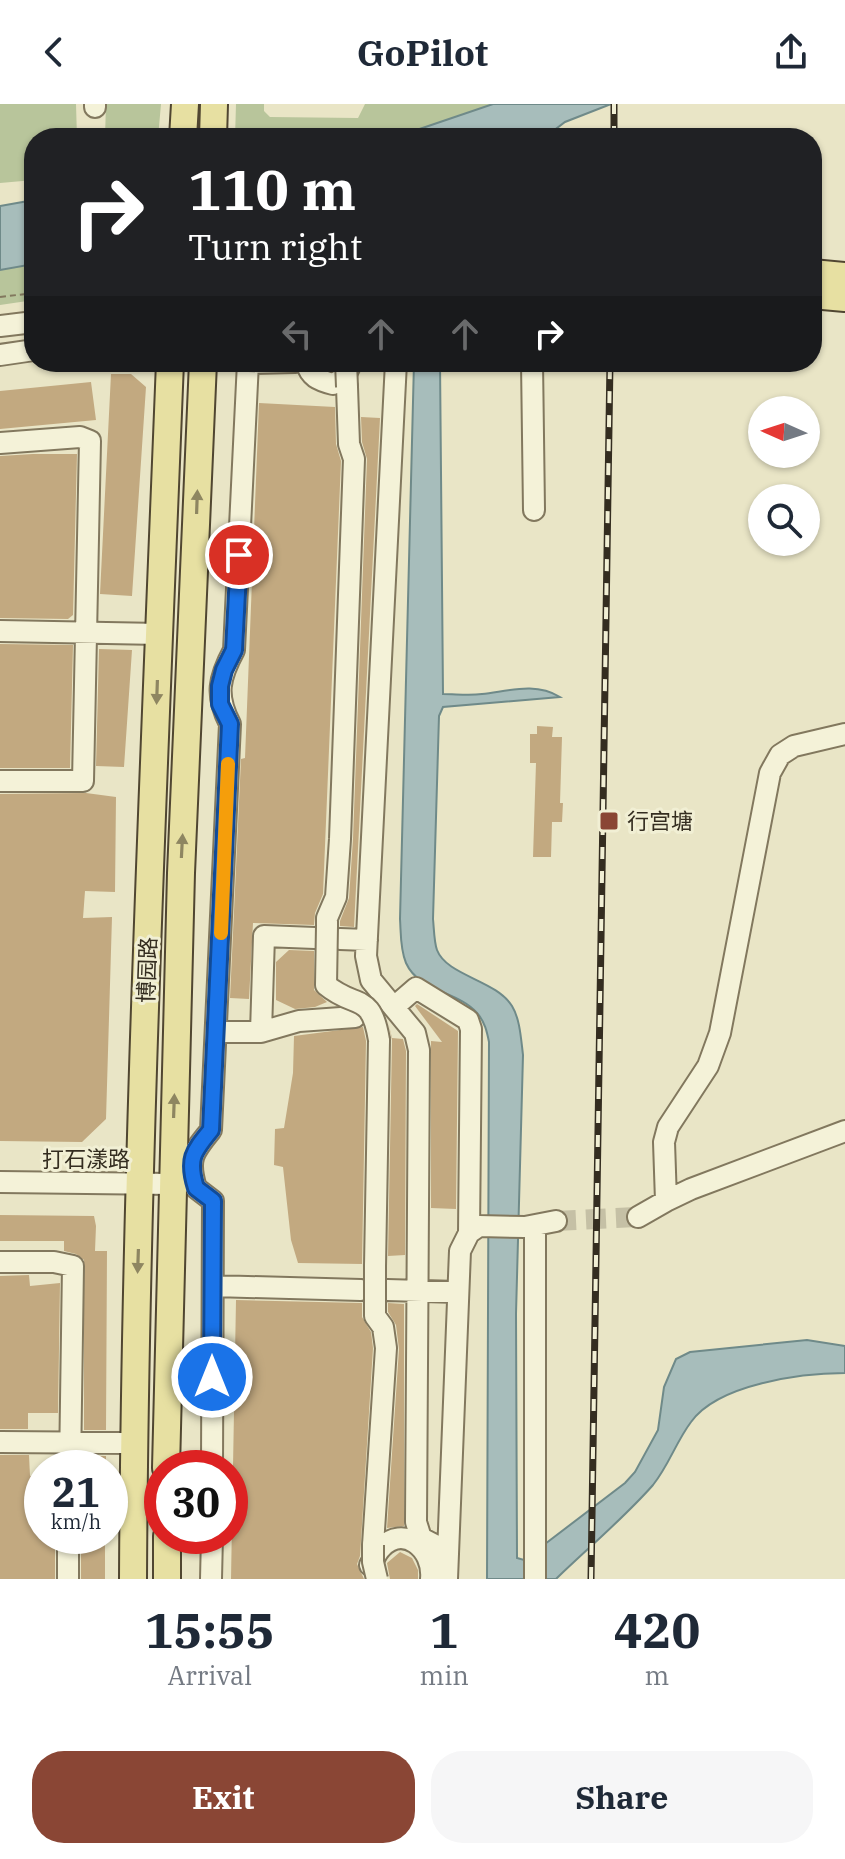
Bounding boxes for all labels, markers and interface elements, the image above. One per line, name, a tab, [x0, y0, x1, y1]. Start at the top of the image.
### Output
text: GoPilot	[357, 29, 488, 76]
icon: back	[32, 30, 76, 74]
icon: share	[769, 30, 813, 74]
text: 110 m	[188, 153, 356, 225]
icon: right	[56, 160, 160, 264]
text: Turn right	[188, 223, 362, 270]
icon: left	[275, 312, 319, 356]
icon: ahead	[359, 312, 403, 356]
icon: ahead	[443, 312, 487, 356]
icon: right	[527, 312, 571, 356]
north arrow	[748, 396, 820, 468]
map controls	[748, 396, 820, 556]
button: search	[748, 484, 820, 556]
one-way arrow	[191, 489, 204, 514]
pin	[205, 521, 273, 589]
icon: arrive	[217, 533, 261, 577]
one-way arrow	[151, 680, 164, 705]
place label: 行宫塘	[627, 806, 693, 835]
marker: 行宫塘	[598, 810, 620, 832]
one-way arrow	[176, 833, 189, 858]
street label: 博园路	[131, 936, 162, 1003]
one-way arrow	[168, 1093, 181, 1118]
street label: 打石漾路	[42, 1144, 130, 1173]
one-way arrow	[131, 1249, 144, 1274]
position arrow	[170, 1335, 254, 1419]
speed limit sign: 30	[144, 1450, 248, 1554]
text: 21	[52, 1466, 100, 1518]
text: km/h	[51, 1508, 101, 1535]
text: 15:55	[145, 1599, 275, 1661]
text: 1	[430, 1599, 459, 1661]
text: 420	[614, 1599, 700, 1661]
text: Arrival	[167, 1658, 252, 1692]
text: min	[419, 1658, 469, 1692]
text: m	[645, 1658, 669, 1692]
button: Exit	[32, 1751, 415, 1843]
button: Share	[431, 1751, 813, 1843]

